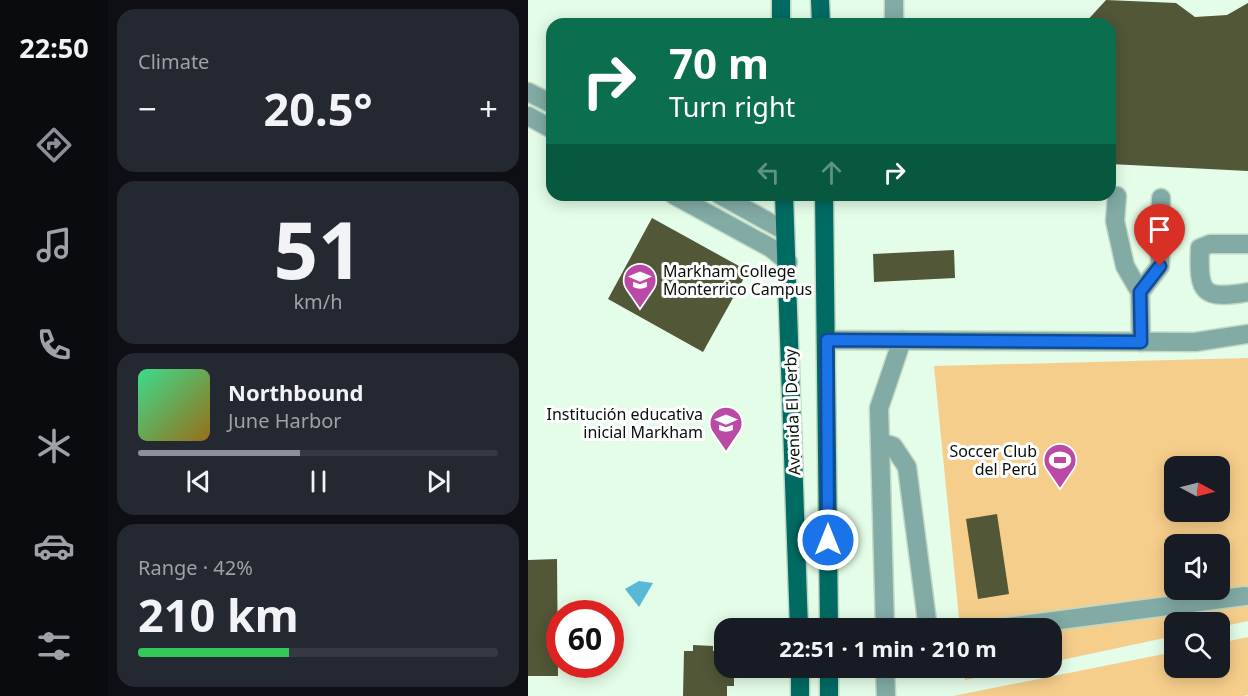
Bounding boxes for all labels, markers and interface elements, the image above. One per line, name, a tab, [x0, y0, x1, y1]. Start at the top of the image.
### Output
text: 22:50	[19, 29, 89, 66]
text: 70 m	[669, 34, 769, 91]
icon: right	[570, 42, 648, 120]
text: Climate	[138, 48, 209, 75]
text: 20.5°	[264, 78, 372, 139]
text: −	[138, 86, 157, 131]
text: +	[479, 86, 498, 131]
text: Turn right	[669, 88, 795, 125]
icon: directions	[33, 124, 75, 166]
icon: left	[752, 156, 785, 189]
icon: ahead	[815, 156, 848, 189]
icon: right	[878, 156, 911, 189]
text: 51	[273, 196, 363, 302]
pin	[1134, 204, 1185, 266]
icon: arrive	[1143, 213, 1176, 246]
icon: music	[33, 224, 75, 266]
place label: Markham College Monterrico Campus	[663, 260, 812, 300]
school or university icon: Markham College Monterrico Campus	[622, 262, 658, 309]
text: km/h	[293, 288, 343, 315]
icon: phone	[33, 324, 75, 366]
street label: Avenida El Derby	[779, 348, 805, 476]
text: Northbound	[228, 377, 363, 407]
place label: Institución educativa inicial Markham	[547, 403, 703, 443]
school or university icon: Institución educativa inicial Markham	[708, 405, 744, 452]
text: June Harbor	[228, 407, 342, 434]
icon: climate	[33, 425, 75, 467]
place label: Soccer Club del Perú	[949, 440, 1037, 480]
sports icon: Soccer Club del Perú	[1042, 442, 1078, 489]
north arrow	[1164, 456, 1230, 522]
map controls	[1164, 456, 1230, 678]
icon: previous	[182, 465, 215, 498]
icon: pause	[302, 465, 335, 498]
icon: next	[422, 465, 455, 498]
position arrow	[796, 508, 860, 572]
icon: car	[33, 525, 75, 567]
button: sound	[1164, 534, 1230, 600]
text: Range · 42%	[138, 554, 253, 581]
text: 210 km	[138, 584, 299, 645]
speed limit sign: 60	[546, 600, 624, 678]
button: search	[1164, 612, 1230, 678]
icon: filters	[33, 625, 75, 667]
text: 22:51 · 1 min · 210 m	[779, 633, 997, 663]

